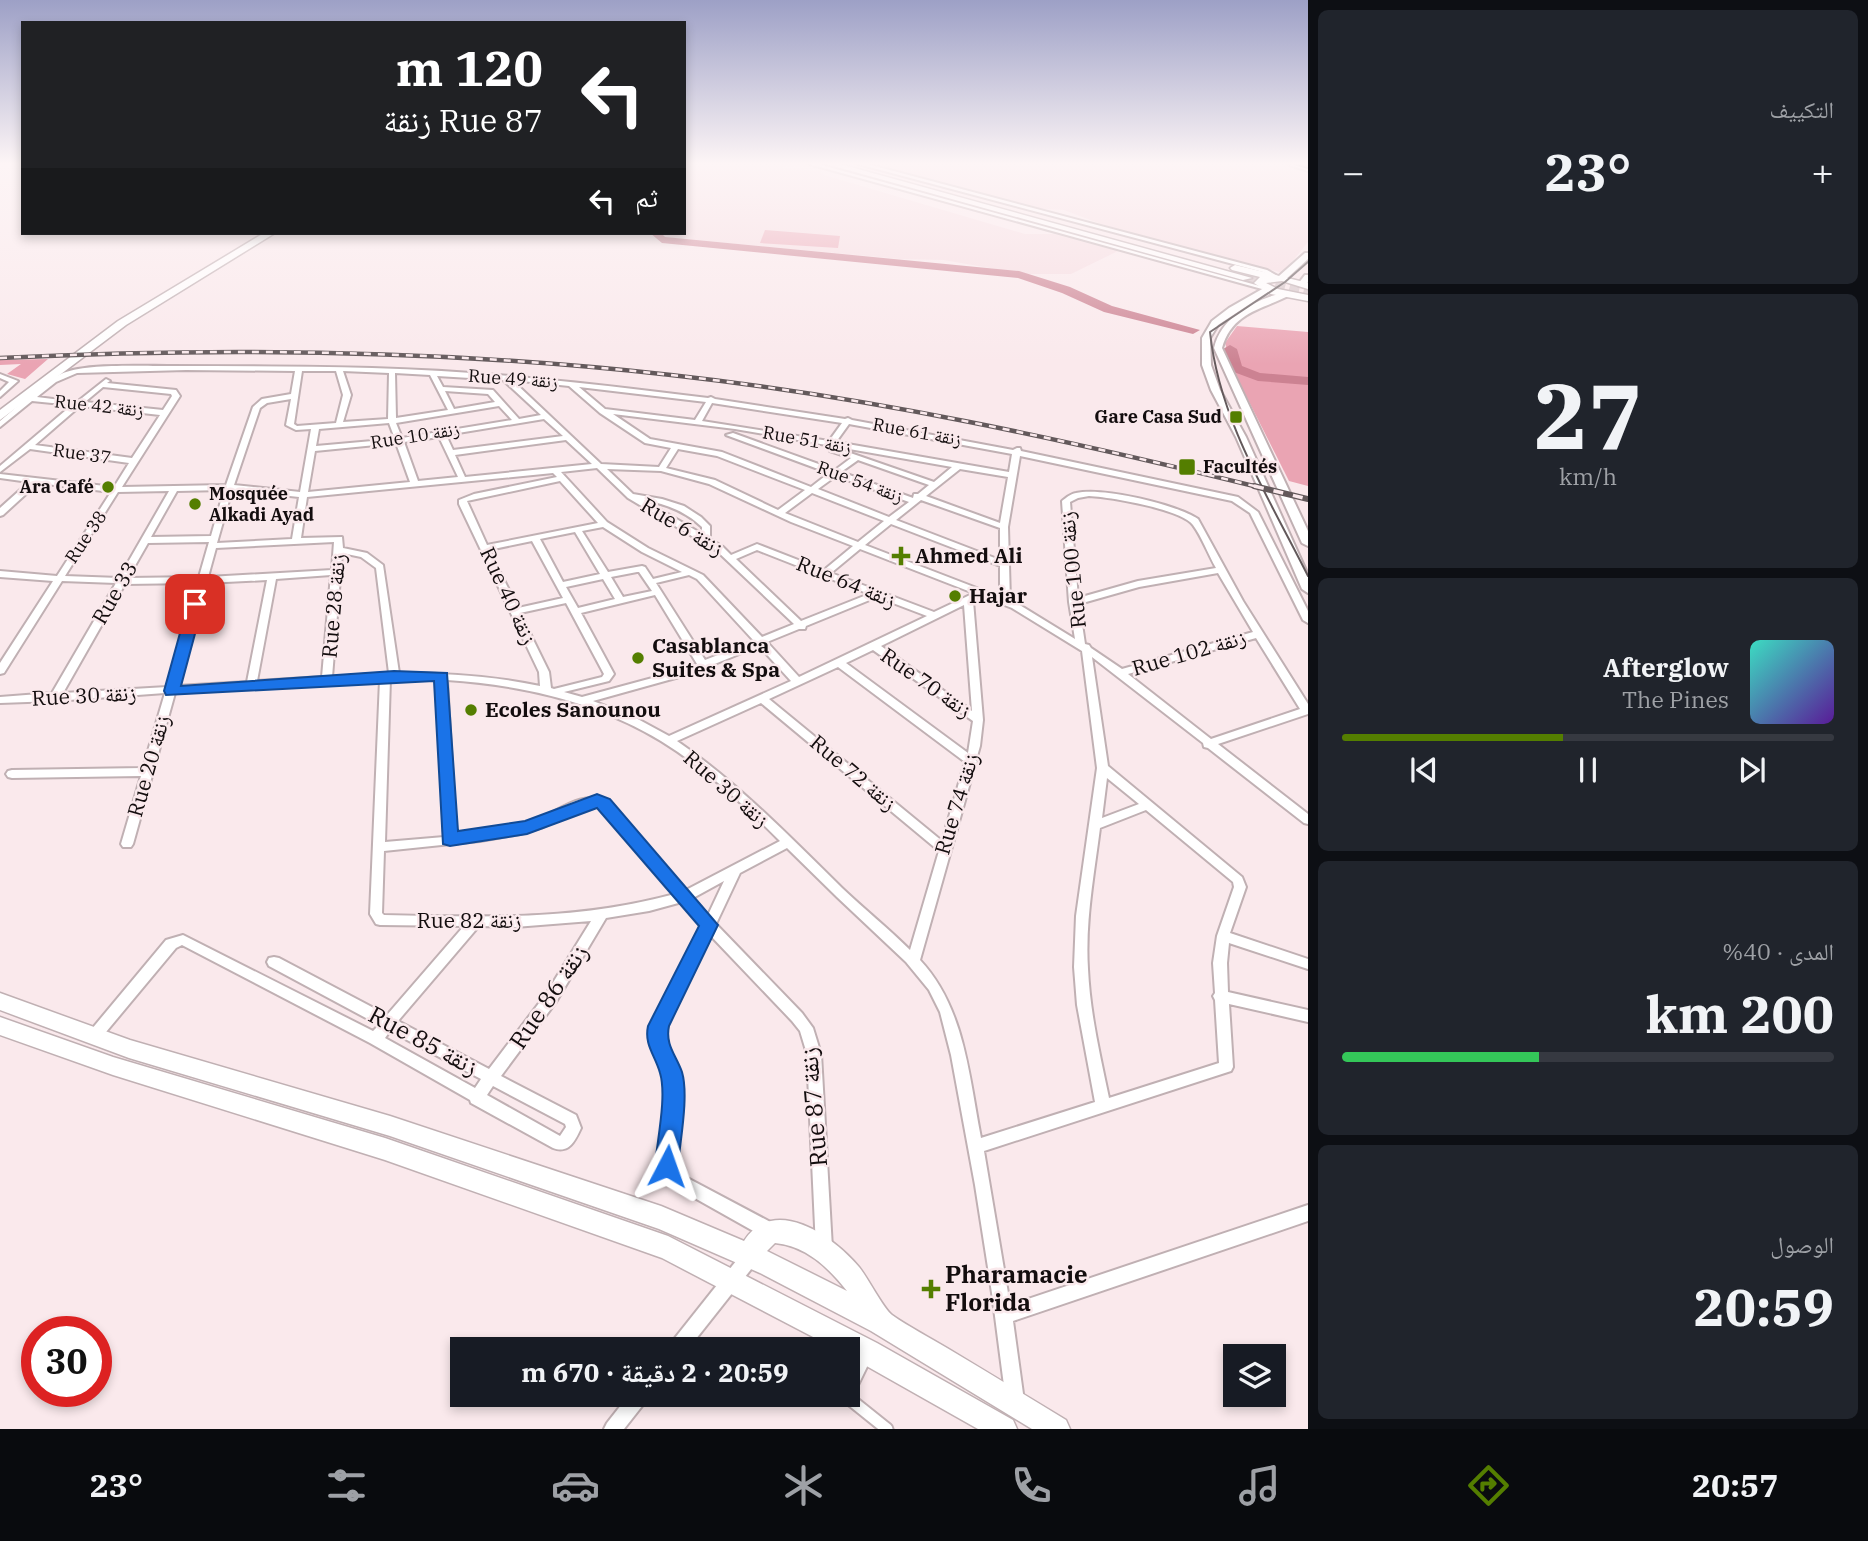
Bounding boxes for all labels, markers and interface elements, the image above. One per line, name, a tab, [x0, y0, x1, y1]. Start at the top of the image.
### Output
text: 120 m	[396, 36, 543, 99]
icon: left	[567, 49, 658, 140]
text: التكييف	[1769, 94, 1834, 124]
text: Rue 87 زنقة	[383, 99, 543, 141]
text: 23°	[1545, 138, 1631, 205]
text: −	[1342, 147, 1365, 196]
text: +	[1811, 147, 1834, 196]
text: ثم	[635, 180, 658, 214]
icon: left	[583, 182, 621, 220]
text: 27	[1533, 356, 1643, 474]
street label: Rue 49 زنقة	[467, 364, 559, 393]
street label: Rue 42 زنقة	[53, 389, 145, 422]
place label: Gare Casa Sud	[1094, 405, 1222, 428]
marker: Gare Casa Sud	[1228, 409, 1244, 425]
street label: Rue 61 زنقة	[871, 412, 963, 451]
street label: Rue 10 زنقة	[369, 417, 461, 454]
street label: Rue 51 زنقة	[761, 420, 853, 459]
street label: Rue 37	[51, 438, 113, 469]
street label: Rue 54 زنقة	[814, 455, 906, 508]
place label: Facultés	[1203, 455, 1277, 478]
marker: Facultés	[1177, 457, 1197, 477]
text: km/h	[1559, 461, 1617, 491]
place label: Ara Café	[19, 475, 94, 498]
marker: Ara Café	[100, 479, 116, 495]
place label: Mosquée Alkadi Ayad	[209, 482, 314, 526]
street label: Rue 6 زنقة	[636, 490, 729, 562]
marker: Mosquée Alkadi Ayad	[187, 496, 203, 512]
street label: Rue 38	[60, 506, 111, 567]
street label: Rue 100 زنقة	[1052, 510, 1092, 630]
place label: Ahmed Ali	[915, 541, 1022, 569]
street label: Rue 40 زنقة	[474, 542, 544, 649]
street label: Rue 64 زنقة	[793, 548, 900, 614]
marker: Ahmed Ali	[893, 548, 909, 564]
street label: Rue 28 زنقة	[314, 553, 352, 659]
street label: Rue 33	[85, 556, 143, 629]
pin	[165, 574, 225, 634]
place label: Hajar	[969, 581, 1028, 609]
icon: arrive	[176, 585, 214, 623]
marker: Hajar	[947, 588, 963, 604]
street label: Rue 102 زنقة	[1128, 622, 1249, 682]
place label: Casablanca Suites & Spa	[652, 631, 780, 683]
street label: Rue 70 زنقة	[876, 641, 977, 724]
marker: Casablanca Suites & Spa	[630, 650, 646, 666]
text: Afterglow	[1603, 650, 1729, 684]
street label: Rue 30 زنقة	[31, 678, 137, 712]
text: The Pines	[1622, 684, 1729, 714]
place label: Ecoles Sanounou	[485, 695, 661, 723]
marker: Ecoles Sanounou	[463, 702, 479, 718]
street label: Rue 20 زنقة	[120, 712, 176, 820]
street label: Rue 72 زنقة	[805, 728, 903, 817]
street label: Rue 30 زنقة	[678, 743, 775, 833]
street label: Rue 74 زنقة	[927, 750, 985, 858]
icon: previous	[1405, 751, 1443, 789]
icon: pause	[1569, 751, 1607, 789]
icon: next	[1733, 751, 1771, 789]
street label: Rue 82 زنقة	[417, 906, 521, 934]
text: المدى · 40%	[1722, 936, 1834, 966]
street label: Rue 86 زنقة	[501, 938, 595, 1055]
text: 200 km	[1645, 980, 1834, 1047]
street label: Rue 85 زنقة	[363, 998, 484, 1082]
street label: Rue 87 زنقة	[792, 1046, 834, 1168]
position arrow	[630, 1129, 704, 1203]
text: الوصول	[1770, 1229, 1834, 1259]
place label: Pharamacie Florida	[945, 1258, 1088, 1318]
text: 20:59	[1693, 1273, 1834, 1340]
marker: Pharamacie Florida	[923, 1281, 939, 1297]
speed limit sign: 30	[21, 1316, 112, 1407]
map controls	[1223, 1344, 1286, 1407]
button: layers	[1223, 1344, 1286, 1407]
text: 20:59 · 2 دقيقة · 670 m	[521, 1355, 789, 1389]
icon: filters	[322, 1461, 371, 1510]
icon: car	[551, 1461, 600, 1510]
icon: climate	[779, 1461, 828, 1510]
icon: phone	[1007, 1461, 1056, 1510]
icon: music	[1235, 1461, 1284, 1510]
icon: directions	[1464, 1461, 1513, 1510]
text: 23°	[90, 1464, 143, 1506]
text: 20:57	[1692, 1464, 1778, 1506]

